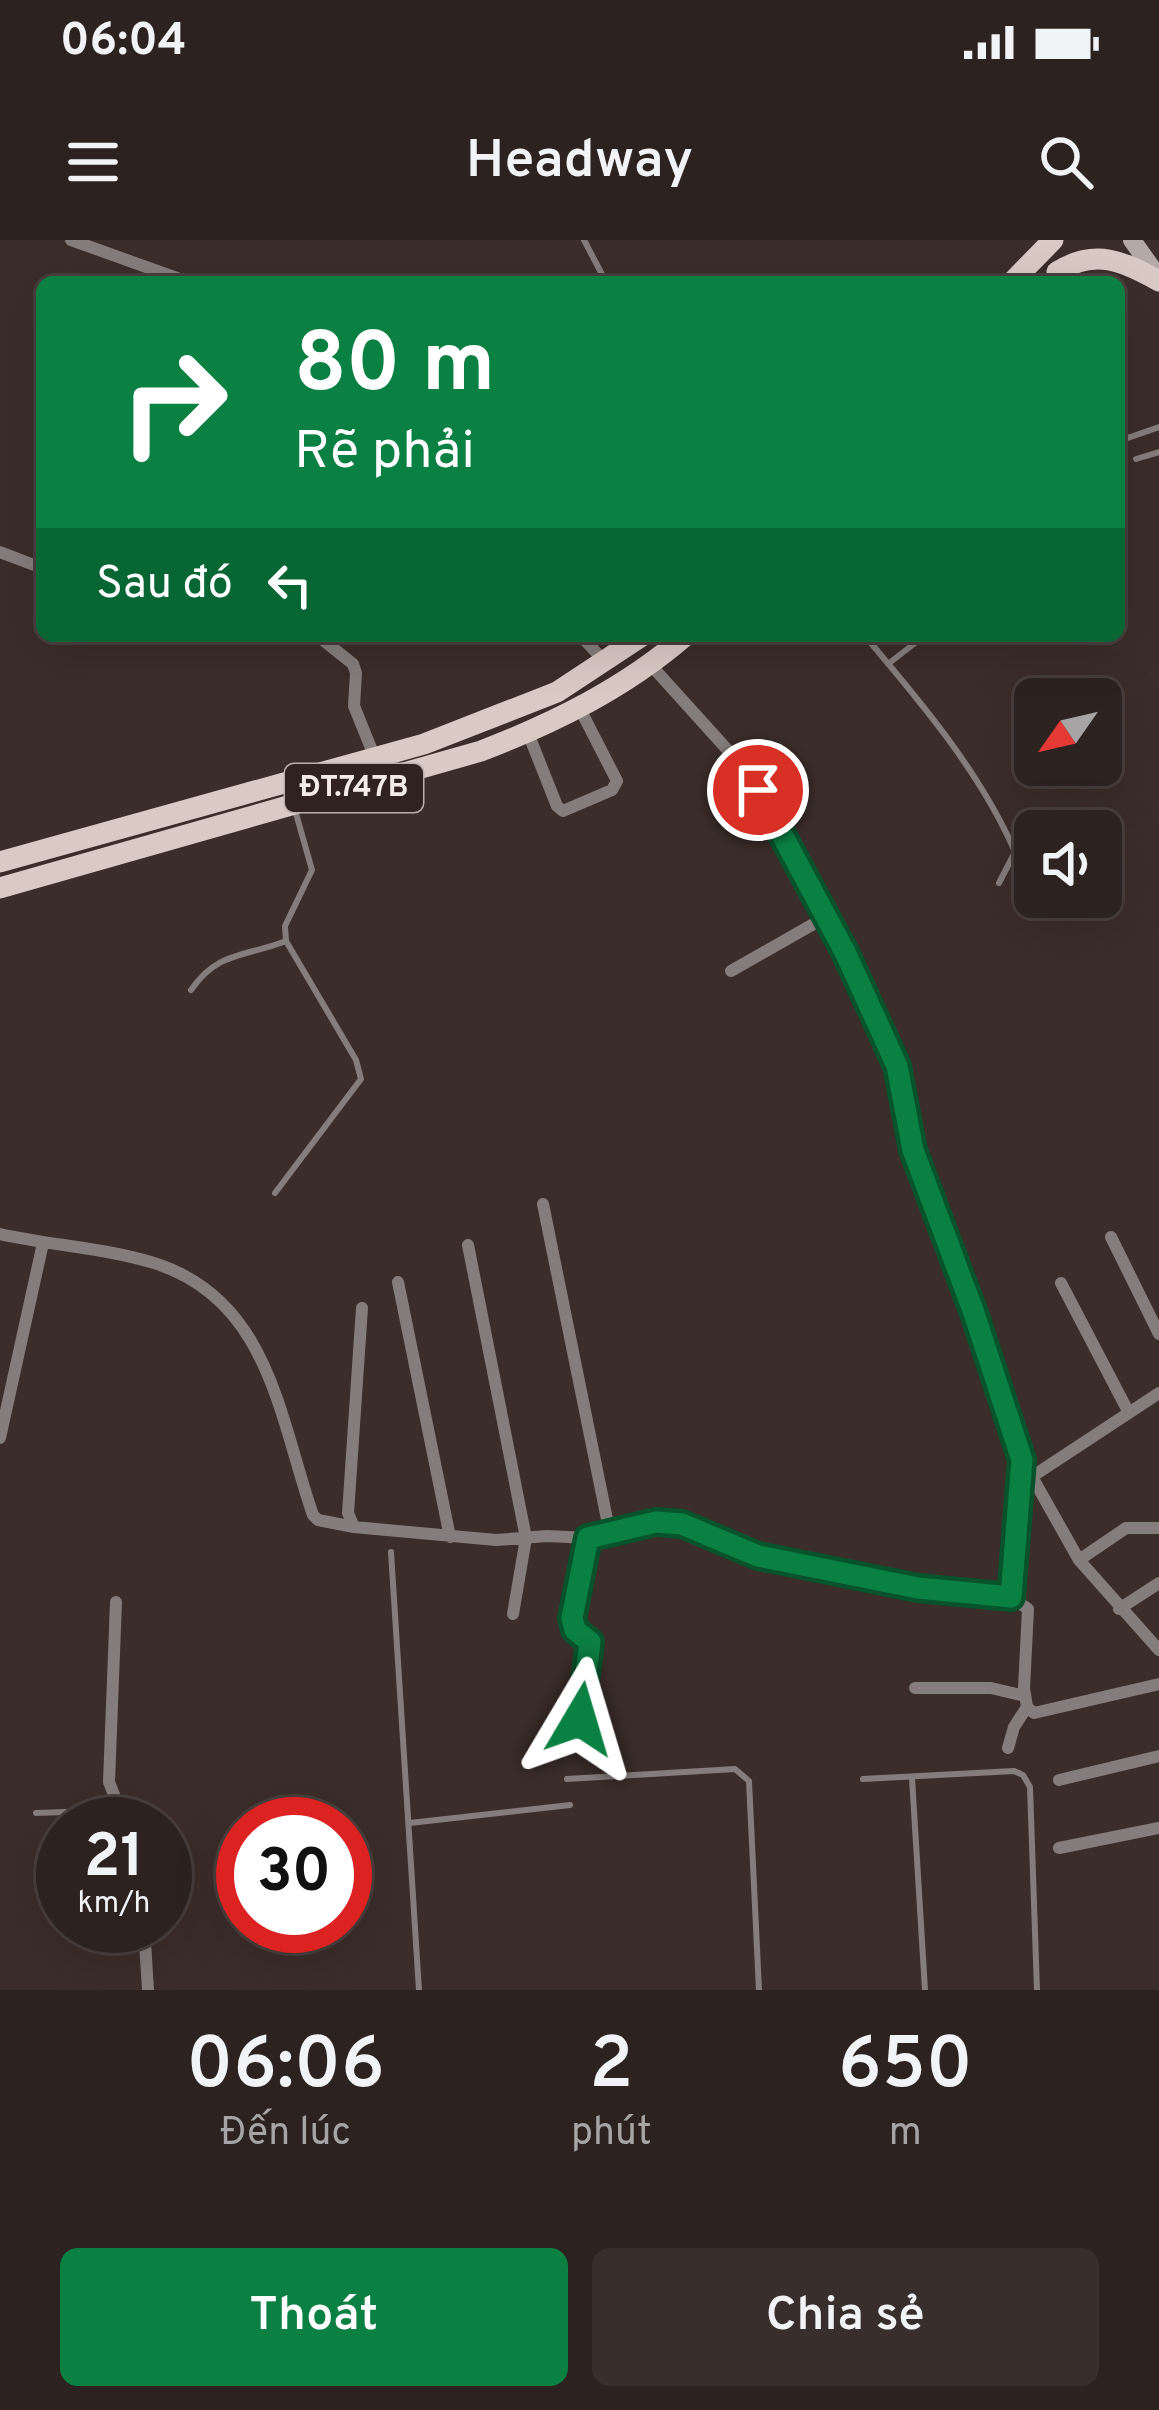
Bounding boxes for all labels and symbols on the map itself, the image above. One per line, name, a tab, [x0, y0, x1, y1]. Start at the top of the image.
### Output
north arrow	[1014, 678, 1122, 786]
pin	[707, 739, 809, 841]
road number: ĐT.747B	[285, 764, 423, 812]
position arrow	[517, 1656, 643, 1782]
speed limit sign: 30	[216, 1797, 372, 1953]

